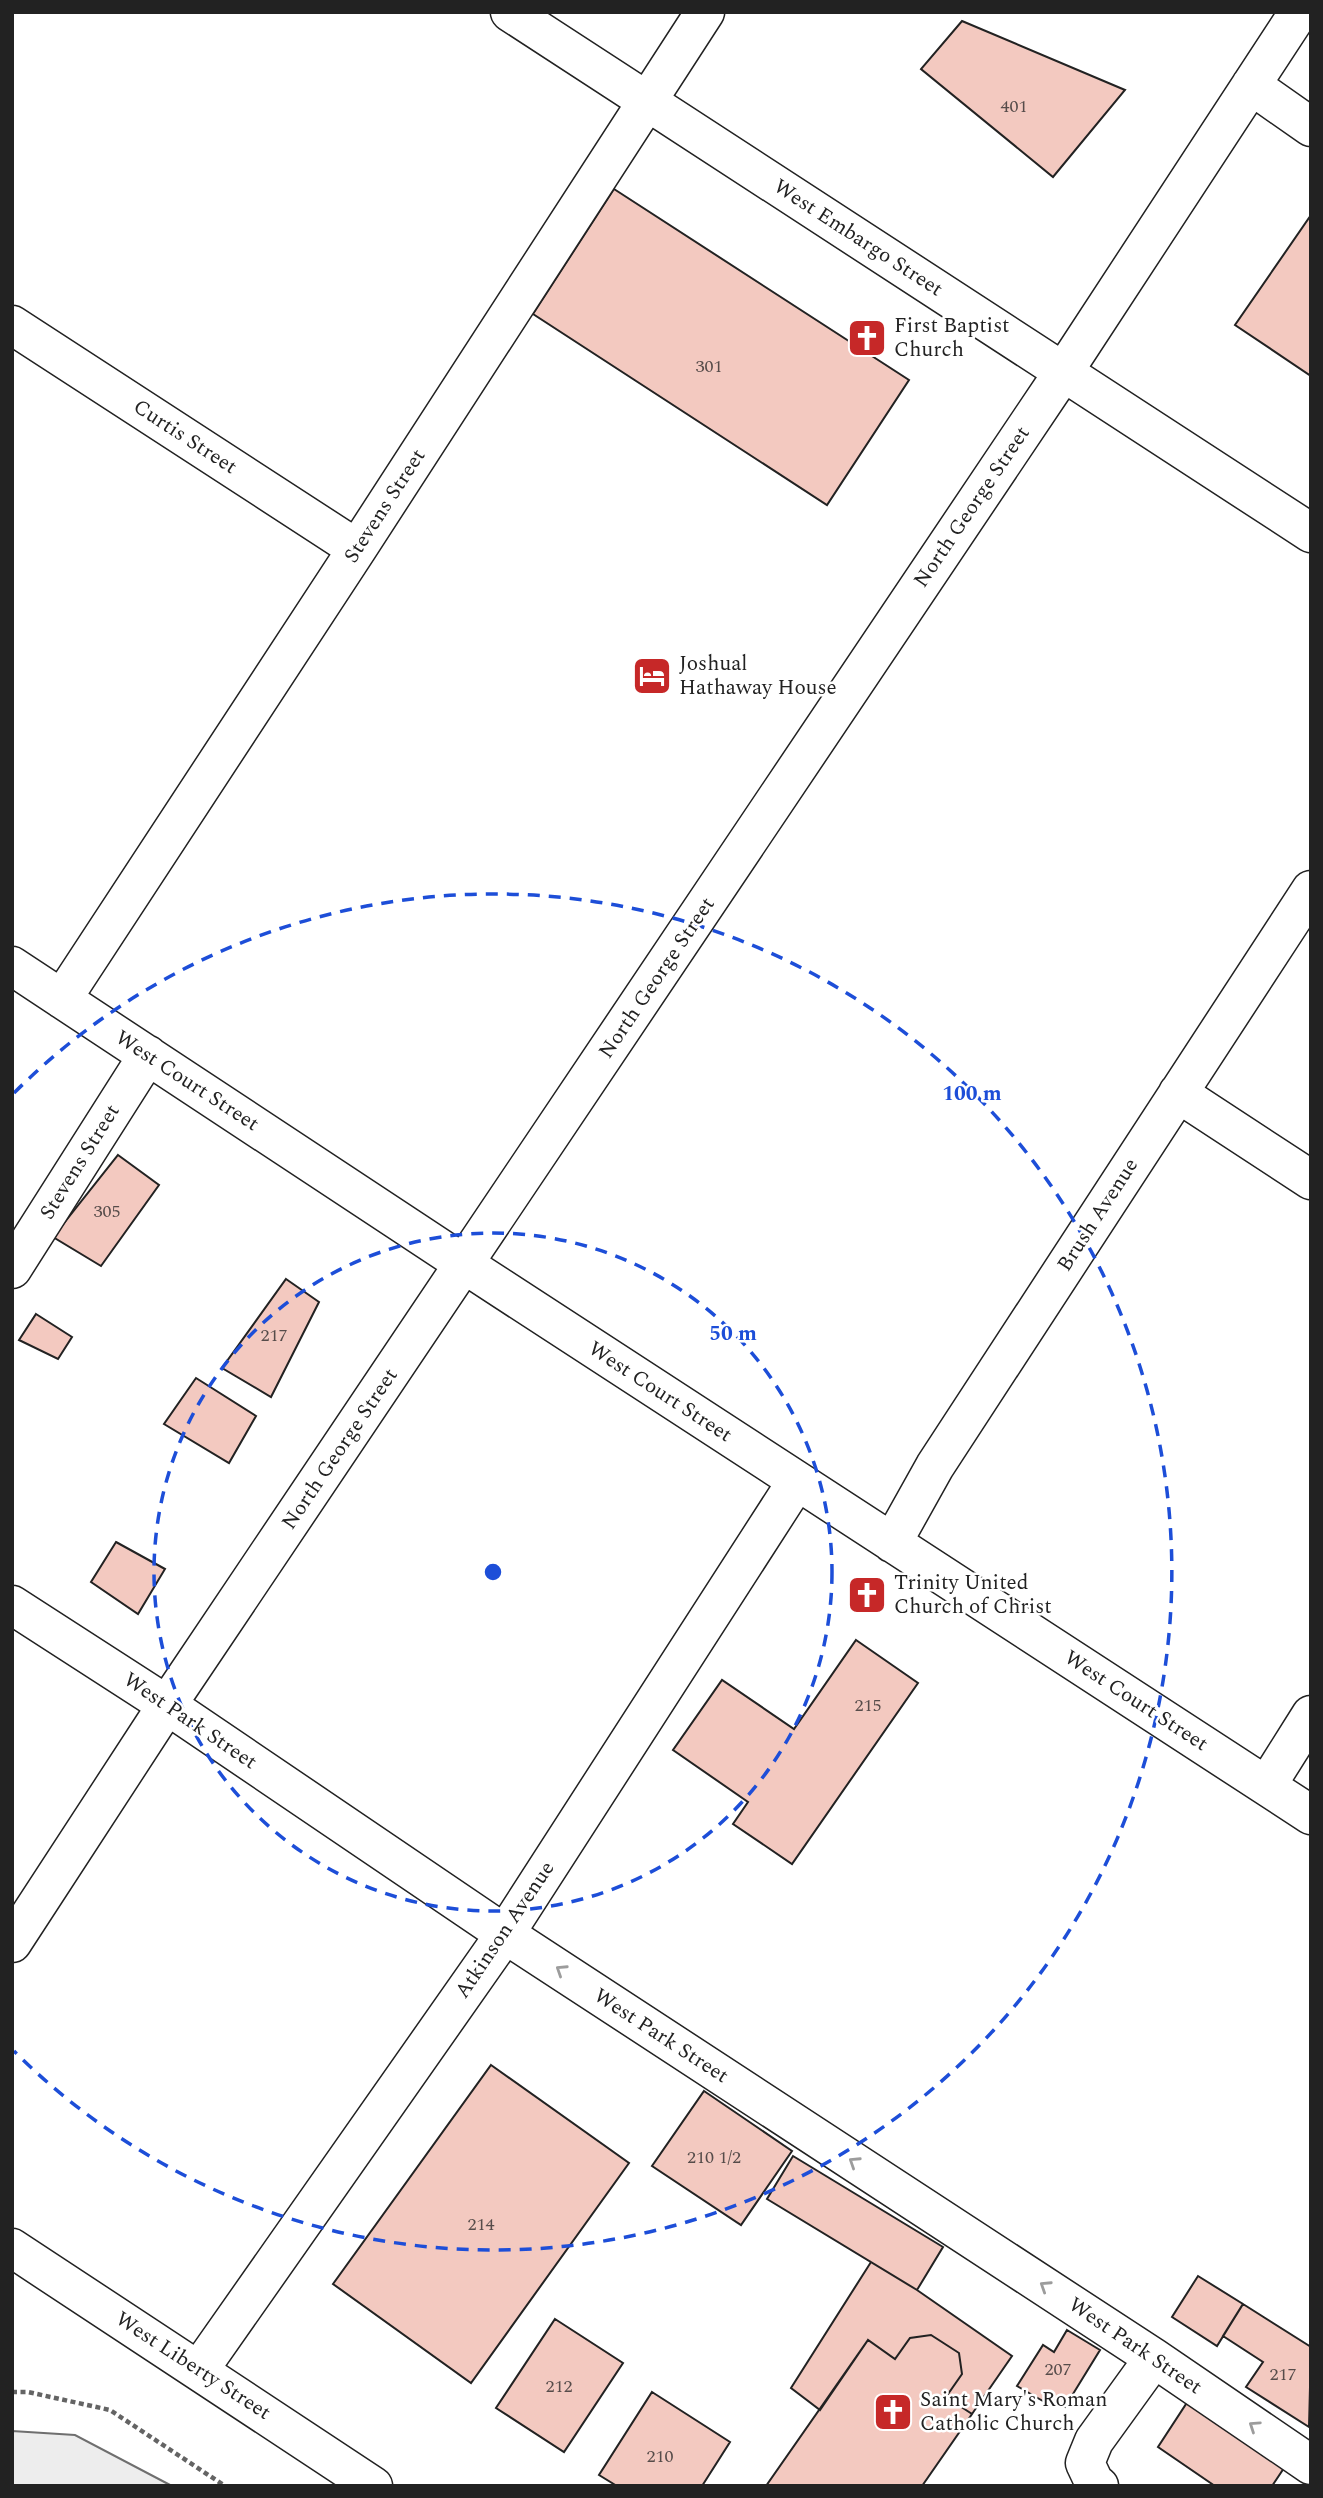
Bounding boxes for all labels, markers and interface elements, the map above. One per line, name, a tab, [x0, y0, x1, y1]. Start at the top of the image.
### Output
house number: 401	[1001, 93, 1028, 120]
street label: West Embargo Street	[767, 171, 949, 305]
place label: First Baptist Church	[894, 310, 1009, 366]
church icon: First Baptist Church	[846, 317, 888, 359]
house number: 301	[696, 353, 723, 380]
street label: Curtis Street	[126, 391, 244, 483]
street label: North George Street	[906, 420, 1038, 594]
street label: Stevens Street	[336, 442, 434, 570]
place label: Joshual Hathaway House	[679, 648, 837, 704]
hotel icon: Joshual Hathaway House	[631, 655, 673, 697]
street label: North George Street	[591, 891, 723, 1065]
street label: West Court Street	[109, 1022, 265, 1140]
text: 100 m	[942, 1078, 1002, 1110]
street label: Stevens Street	[32, 1098, 128, 1226]
street label: Brush Avenue	[1049, 1152, 1147, 1278]
house number: 305	[94, 1198, 121, 1225]
text: 50 m	[709, 1318, 757, 1350]
house number: 217	[261, 1322, 288, 1349]
street label: West Court Street	[582, 1333, 738, 1451]
street label: North George Street	[274, 1362, 406, 1536]
centre of rings	[481, 1560, 505, 1584]
place label: Trinity United Church of Christ	[894, 1567, 1052, 1623]
church icon: Trinity United Church of Christ	[846, 1574, 888, 1616]
street label: West Court Street	[1058, 1642, 1214, 1760]
street label: West Park Street	[117, 1664, 263, 1778]
house number: 215	[855, 1692, 882, 1719]
street label: Atkinson Avenue	[447, 1855, 563, 2005]
one-way arrow	[556, 1966, 569, 1979]
street label: West Park Street	[587, 1980, 735, 2092]
house number: 210 1/2	[687, 2144, 741, 2171]
one-way arrow	[849, 2157, 862, 2170]
house number: 214	[468, 2211, 495, 2238]
one-way arrow	[1040, 2282, 1053, 2295]
street label: West Park Street	[1062, 2289, 1208, 2403]
street label: West Liberty Street	[109, 2304, 277, 2428]
house number: 207	[1045, 2356, 1072, 2383]
house number: 217	[1270, 2361, 1297, 2388]
house number: 212	[546, 2373, 573, 2400]
place label: Saint Mary's Roman Catholic Church	[920, 2384, 1107, 2440]
church icon: Saint Mary's Roman Catholic Church	[872, 2391, 914, 2433]
one-way arrow	[1249, 2422, 1262, 2434]
house number: 210	[647, 2443, 674, 2470]

